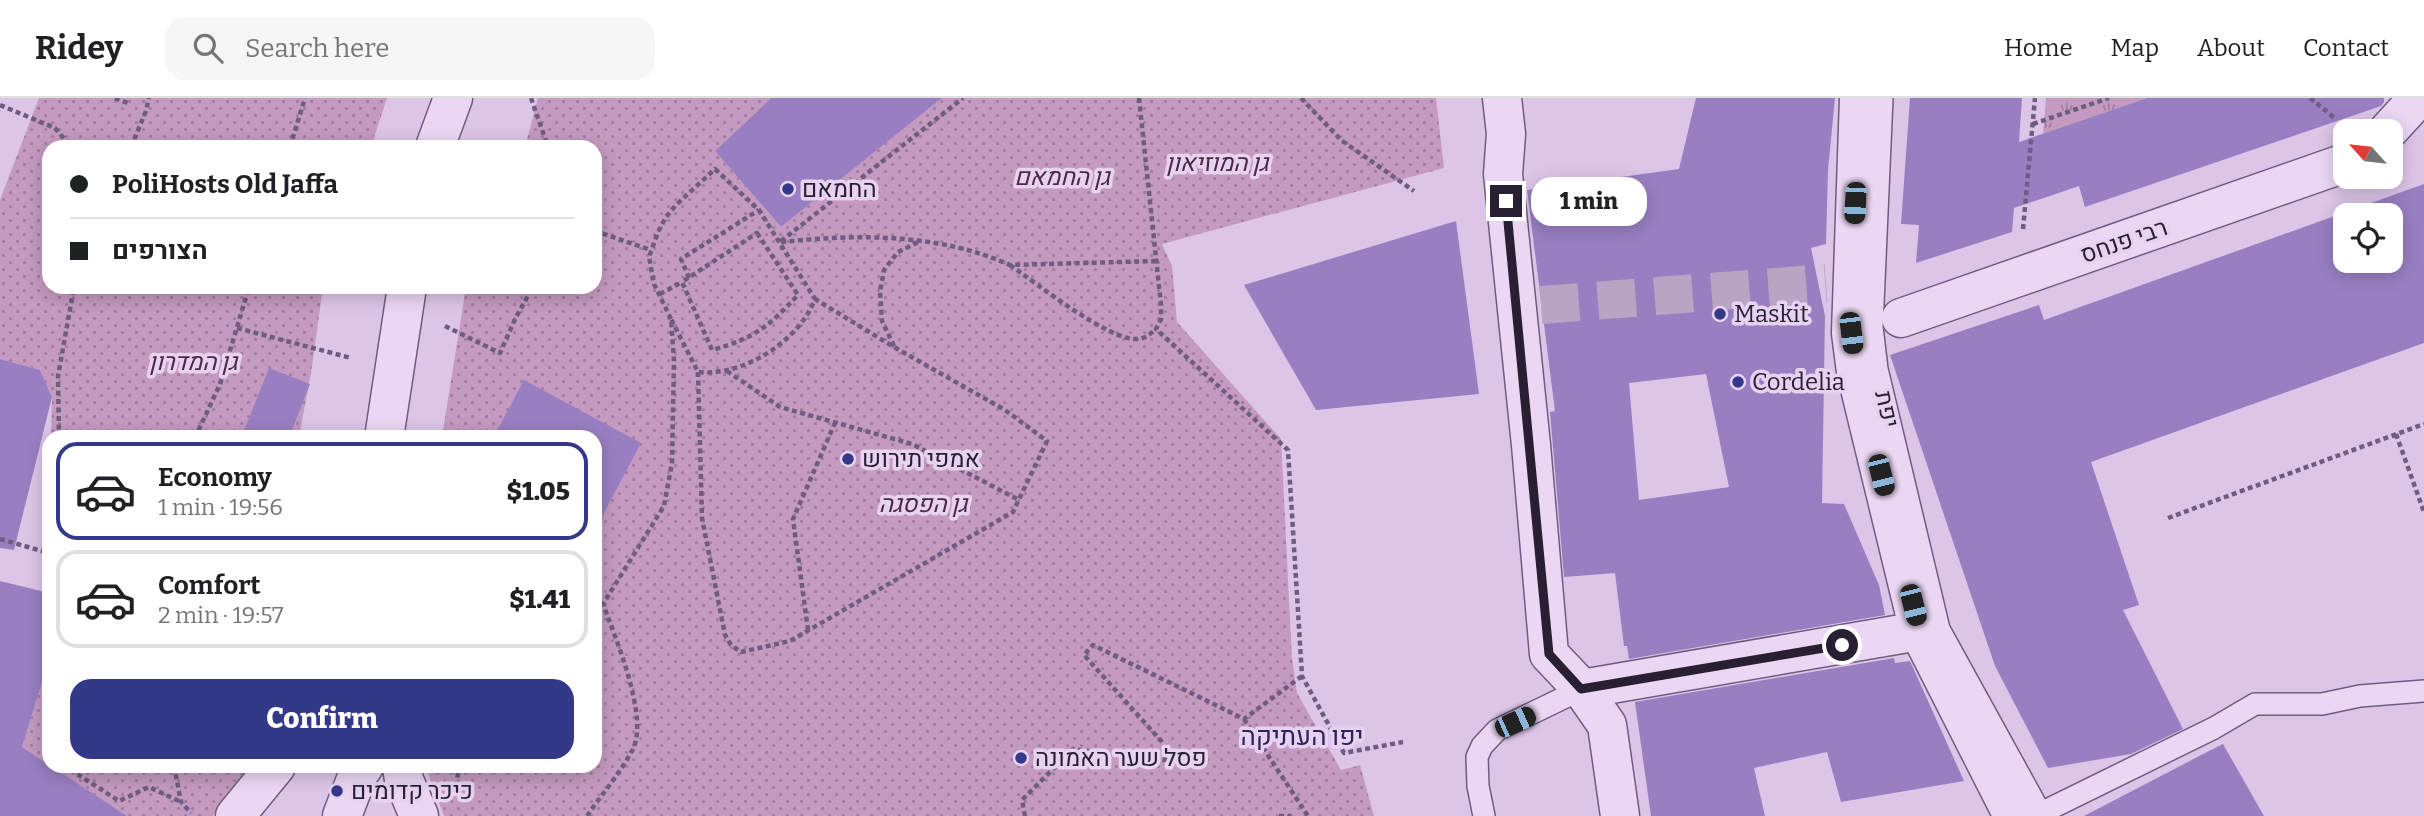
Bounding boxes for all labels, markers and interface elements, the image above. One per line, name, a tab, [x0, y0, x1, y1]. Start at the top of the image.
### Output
search box	[165, 17, 655, 80]
text: Ridey	[35, 28, 123, 68]
icon: search	[189, 29, 227, 67]
text: Search here	[245, 33, 389, 64]
text: Home	[2004, 34, 2073, 62]
text: Map	[2111, 34, 2159, 62]
text: About	[2197, 34, 2265, 62]
text: Contact	[2303, 34, 2389, 62]
north arrow	[2333, 119, 2403, 189]
map controls	[2333, 119, 2403, 273]
park label: גן המוזיאון	[1166, 149, 1270, 177]
park label: גן החמאם	[1014, 163, 1111, 191]
text: PoliHosts Old Jaffa	[112, 169, 338, 200]
place label: החמאם	[802, 175, 877, 203]
callout: 1 min	[1530, 176, 1646, 226]
marker: החמאם	[780, 181, 796, 197]
car	[1844, 181, 1867, 225]
route end	[1490, 185, 1522, 217]
text: 1 min	[1560, 187, 1618, 215]
button: locate	[2333, 203, 2403, 273]
street label: רבי פנחס	[2077, 213, 2171, 269]
text: הצורפים	[112, 235, 208, 266]
place label: Maskit	[1734, 300, 1809, 328]
marker: Maskit	[1712, 306, 1728, 322]
car	[1839, 311, 1864, 355]
park label: גן המדרון	[149, 348, 239, 376]
place label: Cordelia	[1752, 368, 1845, 396]
marker: Cordelia	[1730, 374, 1746, 390]
street label: יפת	[1869, 388, 1905, 430]
place label: אמפי תירוש	[862, 445, 980, 473]
marker: אמפי תירוש	[840, 451, 856, 467]
car	[1866, 452, 1897, 498]
icon: car	[74, 460, 137, 523]
text: Economy	[158, 462, 272, 493]
text: $1.05	[507, 476, 570, 507]
park label: גן הפסגה	[879, 490, 969, 518]
text: 1 min · 19:56	[158, 493, 283, 521]
icon: car	[74, 568, 137, 631]
text: Comfort	[158, 570, 261, 601]
car	[1898, 582, 1929, 628]
text: $1.41	[509, 584, 570, 615]
text: 2 min · 19:57	[158, 601, 284, 629]
route start	[1826, 629, 1858, 661]
button: Confirm	[70, 679, 574, 759]
car	[1492, 704, 1539, 740]
district label: יפו העתיקה	[1241, 721, 1363, 752]
place label: פסל שער האמונה	[1035, 744, 1207, 772]
marker: פסל שער האמונה	[1013, 750, 1029, 766]
place label: כיכר קדומים	[351, 777, 473, 805]
marker: כיכר קדומים	[329, 783, 345, 799]

